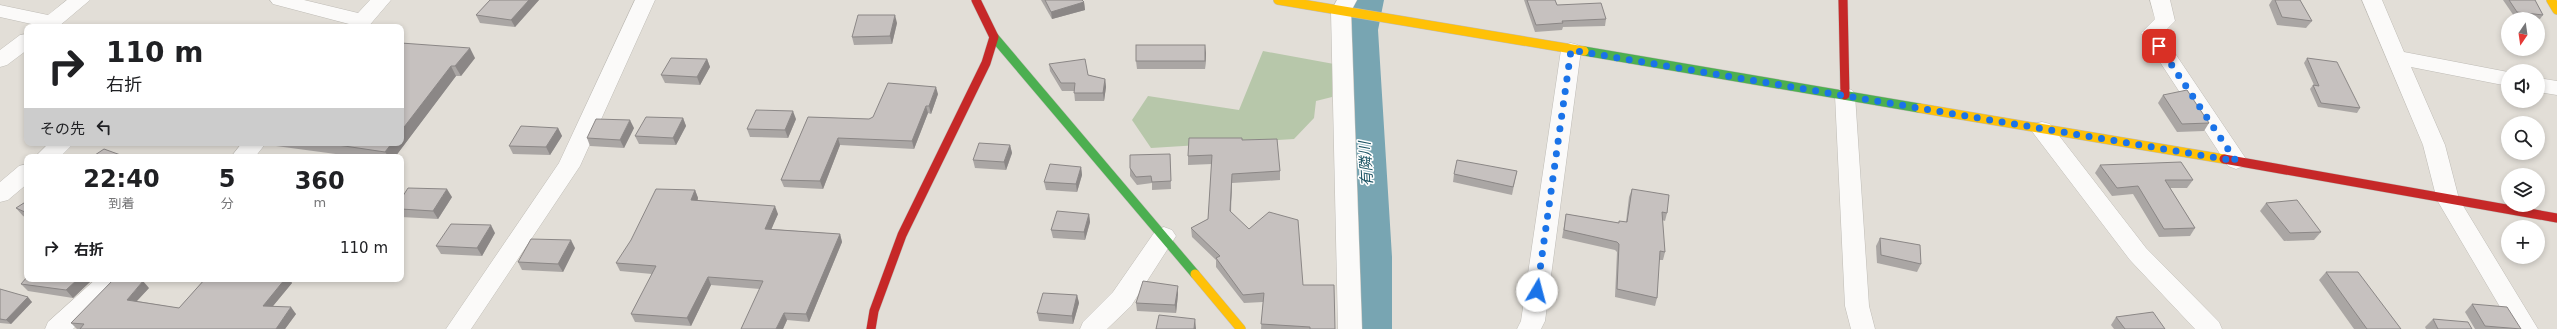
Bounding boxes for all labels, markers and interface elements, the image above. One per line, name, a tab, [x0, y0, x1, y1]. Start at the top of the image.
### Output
north arrow	[2501, 12, 2545, 56]
map controls	[2501, 12, 2545, 264]
pin	[2142, 29, 2176, 63]
icon: arrive	[2148, 35, 2170, 57]
text: 110 m	[106, 36, 203, 69]
icon: right	[40, 40, 92, 92]
button: sound	[2501, 64, 2545, 108]
text: 右折	[106, 74, 142, 95]
icon: left	[93, 116, 115, 138]
button: search	[2501, 116, 2545, 160]
text: その先	[40, 120, 85, 138]
water label: 有隣川	[1356, 139, 1376, 187]
text: 22:40	[83, 165, 160, 193]
text: 5	[219, 165, 235, 193]
text: 360	[295, 167, 345, 195]
button: layers	[2501, 168, 2545, 212]
text: m	[313, 195, 326, 210]
text: 到着	[108, 196, 134, 211]
text: 分	[221, 196, 234, 211]
button: +	[2501, 220, 2545, 264]
icon: right	[40, 237, 62, 259]
text: 110 m	[340, 239, 388, 257]
text: 右折	[74, 241, 104, 259]
position arrow	[1516, 270, 1558, 312]

